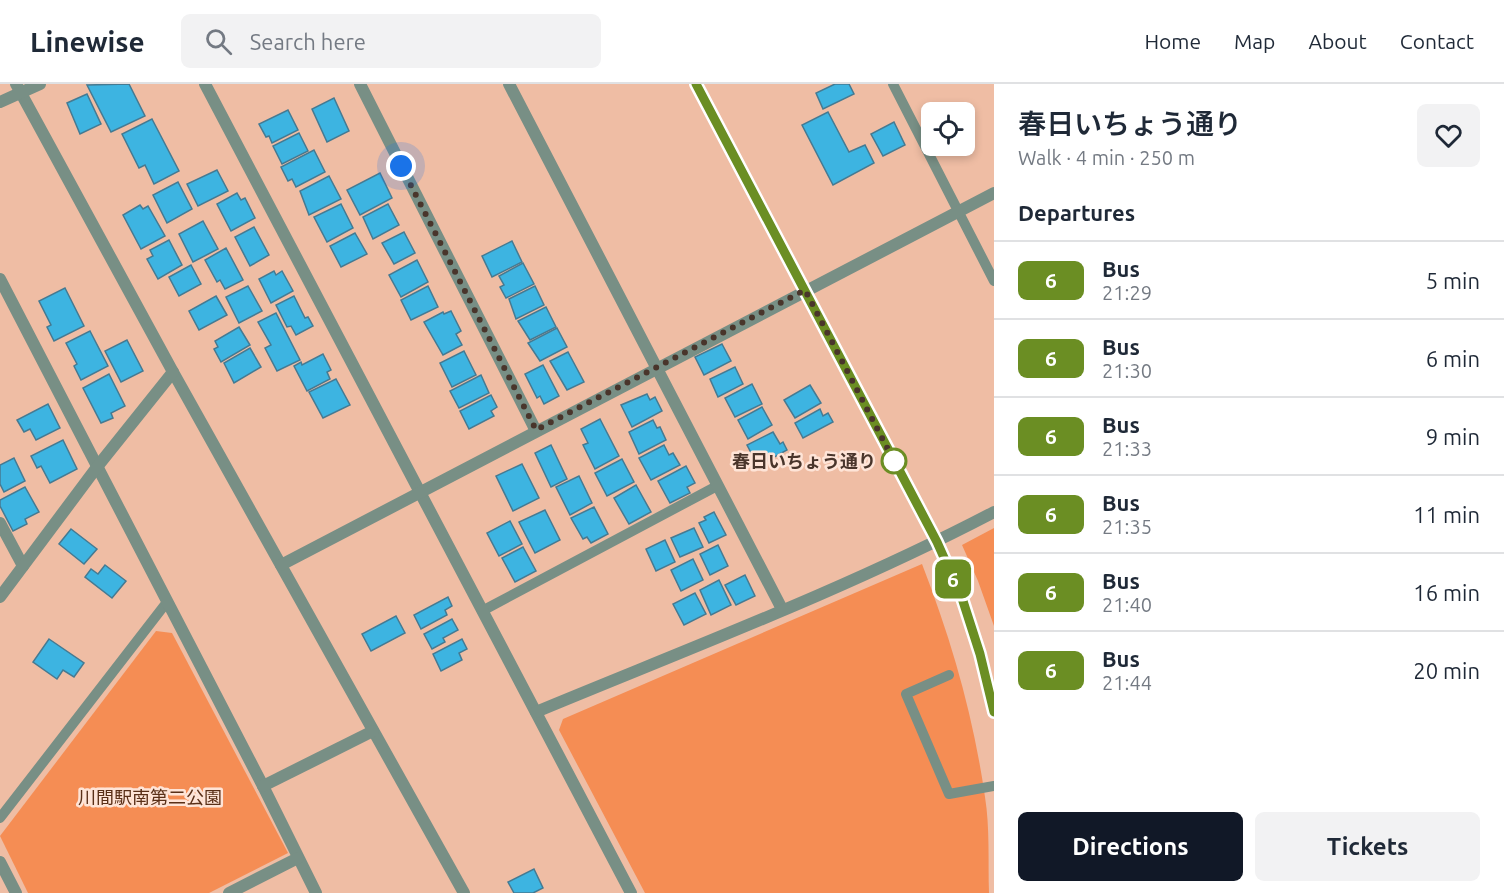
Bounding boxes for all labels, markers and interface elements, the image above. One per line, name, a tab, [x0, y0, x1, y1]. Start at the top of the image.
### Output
search box	[181, 14, 601, 68]
icon: search	[202, 25, 235, 58]
text: Linewise	[30, 26, 145, 57]
text: Search here	[250, 29, 366, 54]
text: Home	[1144, 29, 1201, 53]
text: Map	[1234, 29, 1275, 53]
text: About	[1308, 29, 1367, 53]
text: Contact	[1400, 29, 1474, 53]
map controls	[921, 102, 975, 156]
button: locate	[921, 102, 975, 156]
button: heart	[1417, 104, 1480, 167]
text: 春日いちょう通り	[1018, 108, 1242, 139]
text: Walk · 4 min · 250 m	[1018, 146, 1195, 169]
your location	[386, 151, 416, 181]
text: Departures	[1018, 200, 1135, 225]
text: Bus	[1102, 256, 1140, 281]
text: 6	[1045, 268, 1057, 292]
text: 5 min	[1426, 268, 1480, 293]
text: 21:29	[1102, 281, 1152, 304]
text: Bus	[1102, 334, 1140, 359]
text: 6	[1045, 346, 1057, 370]
text: 6 min	[1426, 346, 1480, 371]
text: 21:30	[1102, 359, 1152, 382]
text: Bus	[1102, 412, 1140, 437]
text: 6	[1045, 424, 1057, 448]
text: 9 min	[1426, 424, 1480, 449]
text: 21:33	[1102, 437, 1152, 460]
marker: 春日いちょう通り	[881, 448, 907, 474]
place label: 春日いちょう通り	[732, 451, 876, 471]
text: Bus	[1102, 490, 1140, 515]
text: 6	[1045, 502, 1057, 526]
text: 11 min	[1413, 502, 1480, 527]
text: 21:35	[1102, 515, 1152, 538]
line badge: 6	[934, 560, 972, 598]
text: 6	[947, 567, 959, 591]
text: Bus	[1102, 568, 1140, 593]
text: 6	[1045, 580, 1057, 604]
text: 16 min	[1413, 580, 1480, 605]
text: 21:40	[1102, 593, 1152, 616]
text: Bus	[1102, 646, 1140, 671]
text: 6	[1045, 658, 1057, 682]
text: 20 min	[1413, 658, 1480, 683]
text: 21:44	[1102, 671, 1152, 694]
park label: 川間駅南第二公園	[78, 787, 222, 807]
button: Directions	[1018, 812, 1243, 881]
button: Tickets	[1255, 812, 1480, 881]

